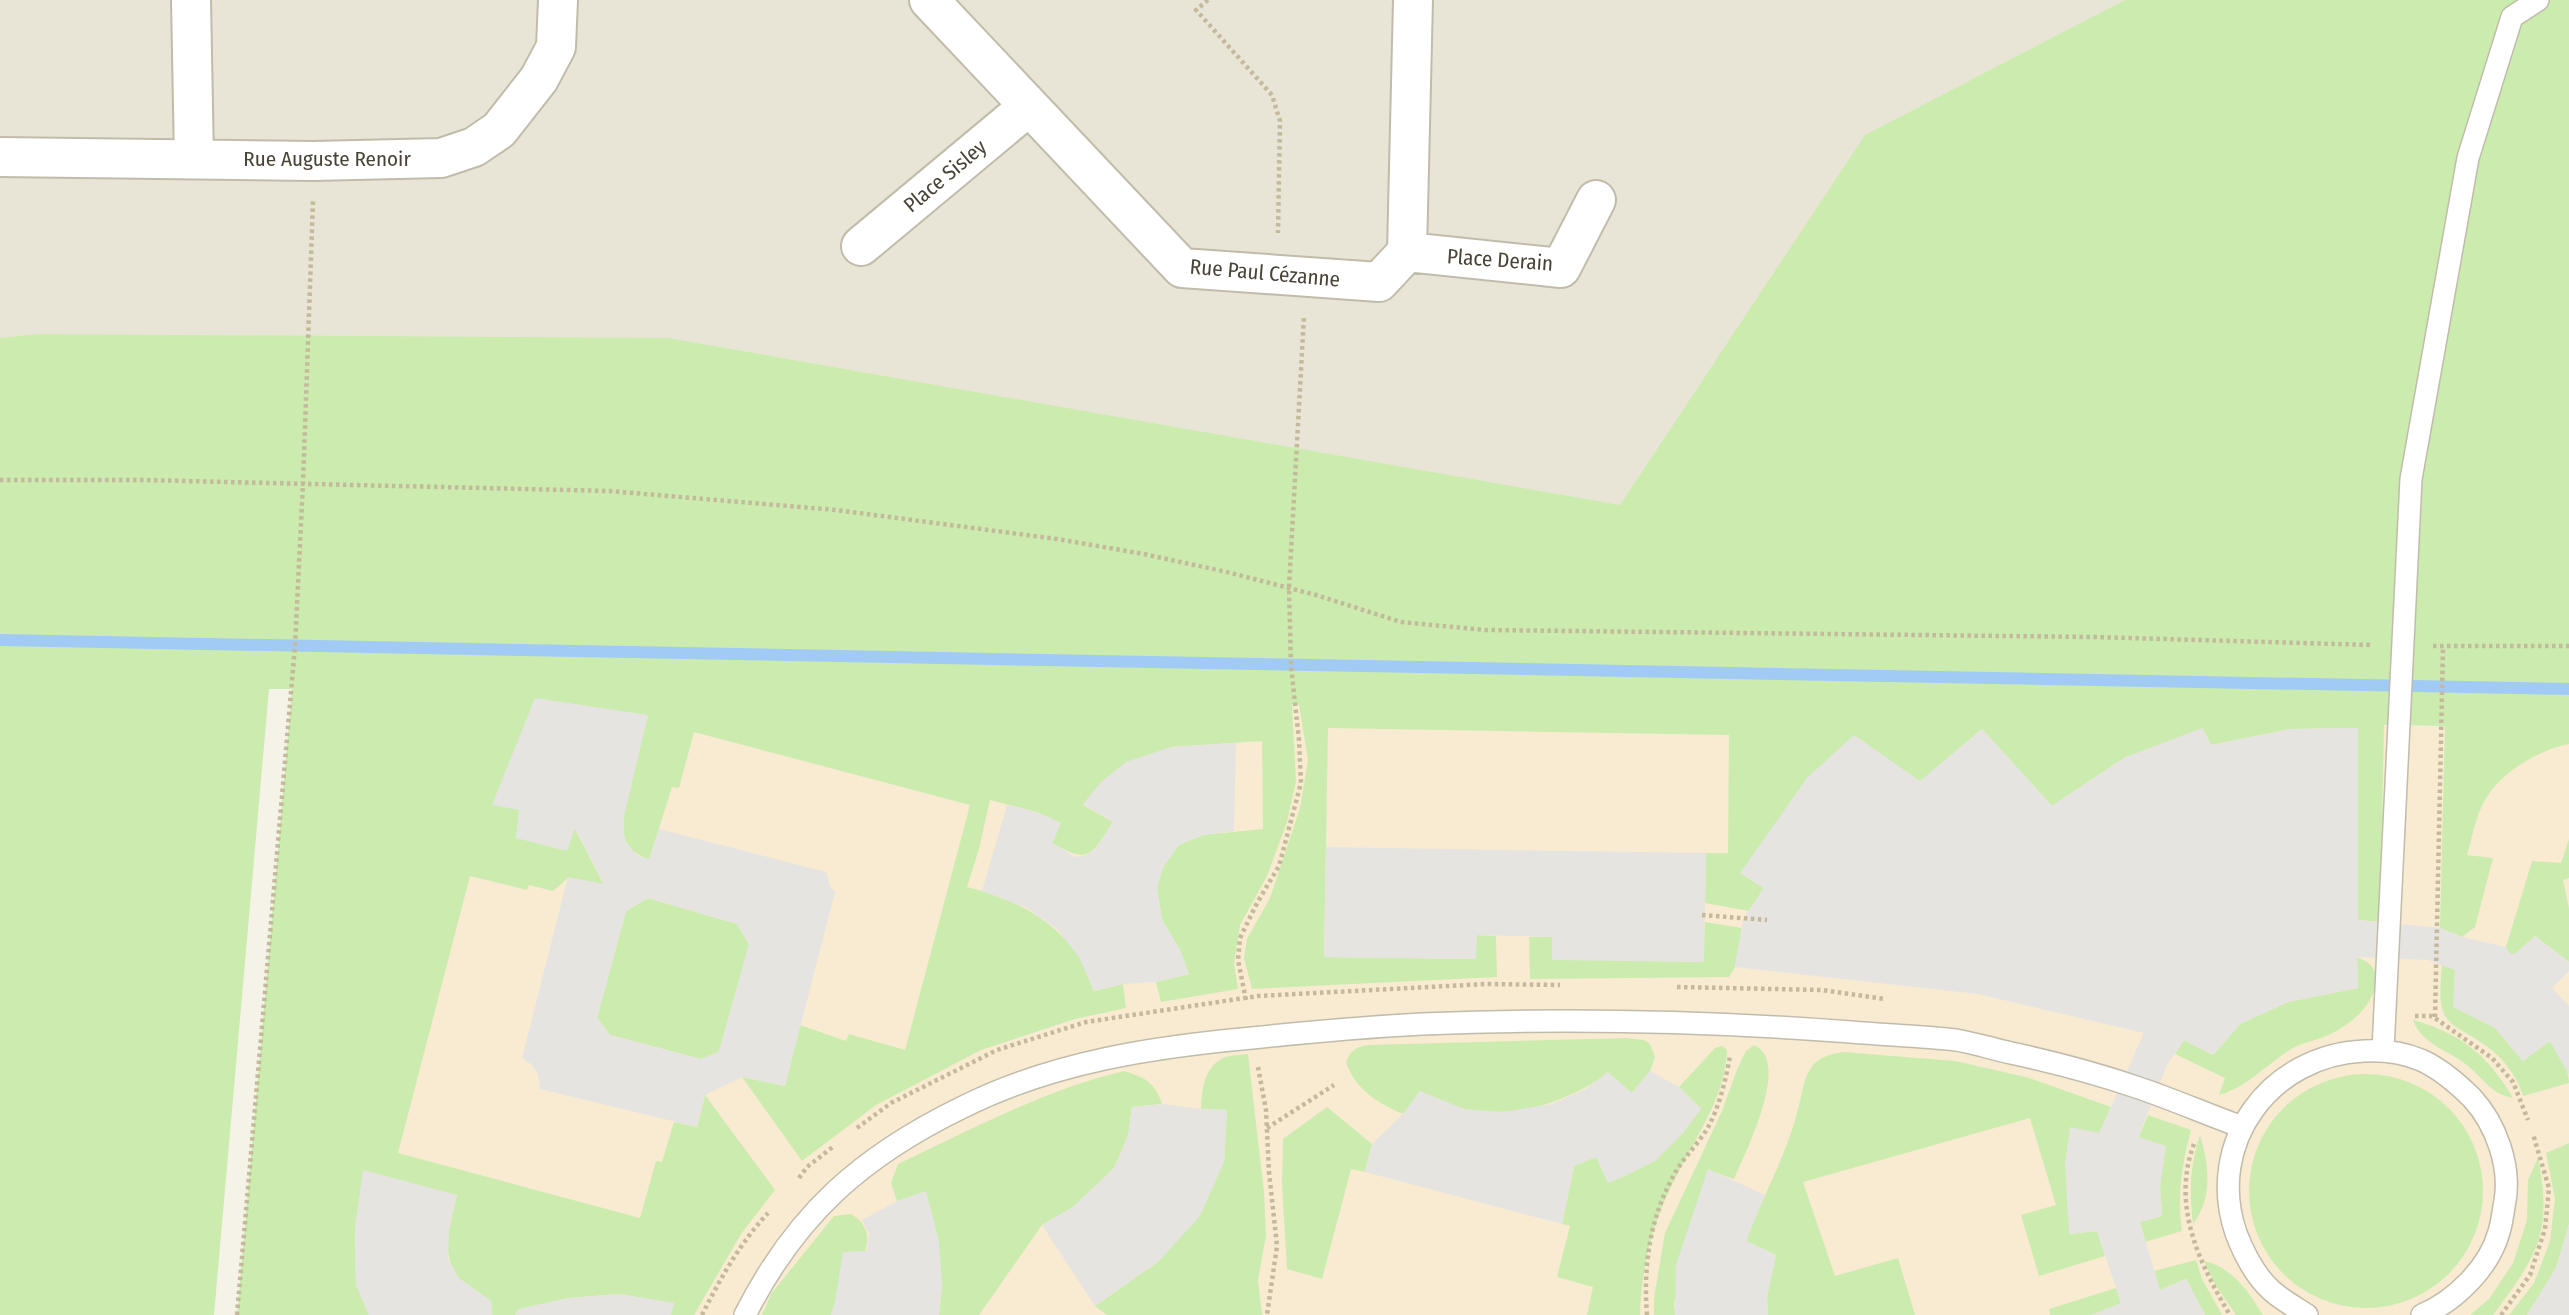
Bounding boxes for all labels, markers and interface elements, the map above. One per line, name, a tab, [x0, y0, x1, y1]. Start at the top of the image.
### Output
street label: Place Sisley	[898, 133, 992, 218]
street label: Rue Auguste Renoir	[243, 146, 411, 172]
street label: Place Derain	[1446, 243, 1554, 277]
street label: Rue Paul Cézanne	[1189, 253, 1341, 293]

